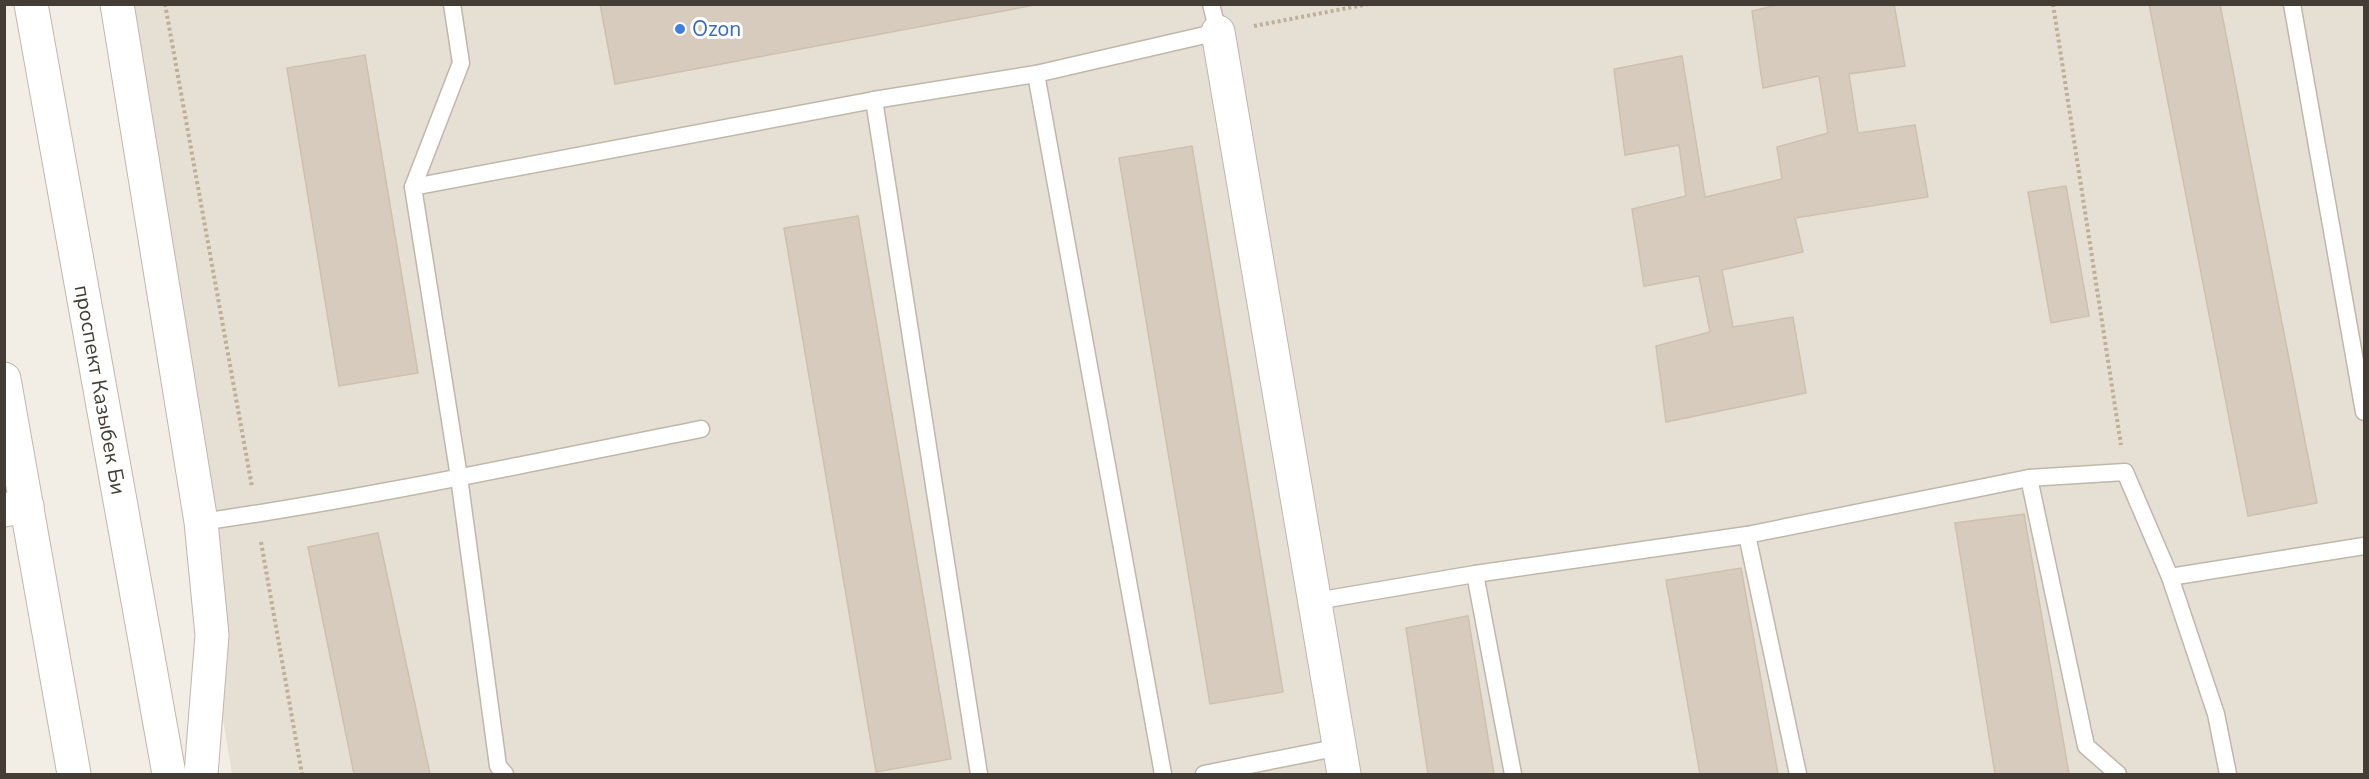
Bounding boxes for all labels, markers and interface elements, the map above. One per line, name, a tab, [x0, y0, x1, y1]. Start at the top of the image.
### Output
place label: Ozon	[692, 15, 741, 43]
marker: Ozon	[673, 22, 687, 36]
street label: проспект Казыбек Би	[68, 283, 133, 497]

